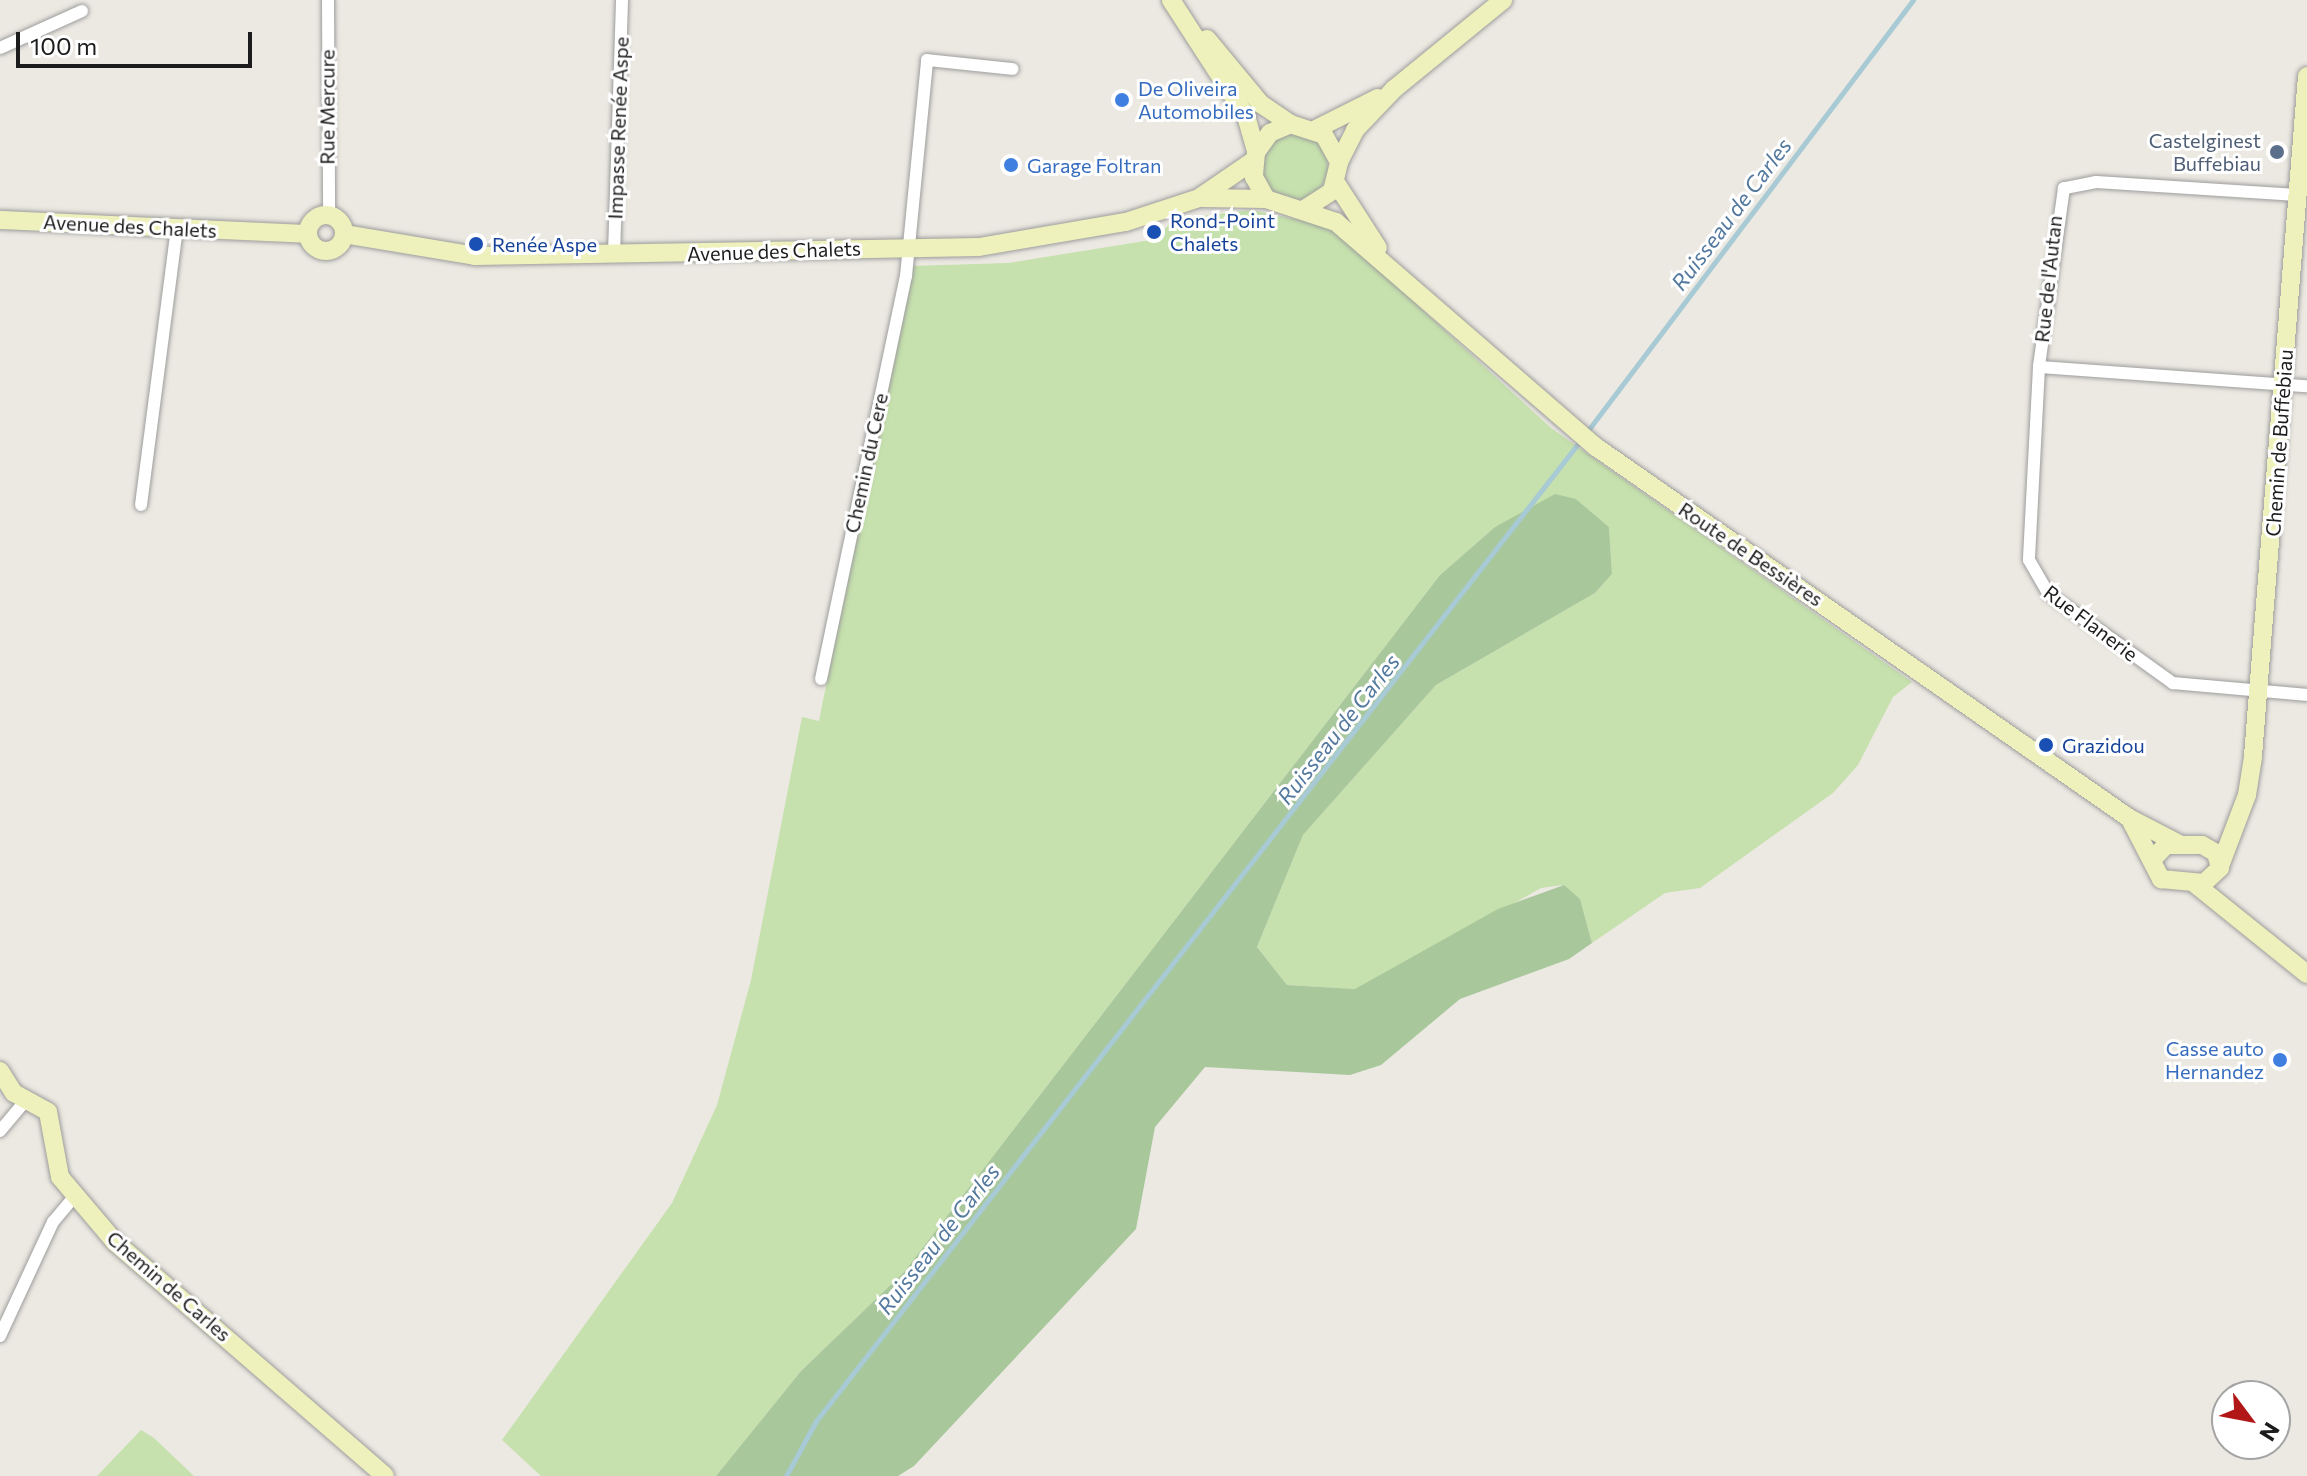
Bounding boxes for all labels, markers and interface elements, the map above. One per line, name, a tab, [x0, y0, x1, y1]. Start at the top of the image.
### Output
scale bar	[20, 16, 256, 66]
text: 100 m	[30, 31, 97, 60]
street label: Impasse Renée Aspe	[603, 36, 633, 220]
street label: Rue Mercure	[315, 49, 339, 165]
place label: De Oliveira Automobiles	[1138, 76, 1254, 123]
marker: De Oliveira Automobiles	[1113, 91, 1131, 109]
place label: Castelginest Buffebiau	[2149, 128, 2261, 175]
water label: Ruisseau de Carles	[1665, 133, 1797, 295]
marker: Castelginest Buffebiau	[2268, 143, 2286, 161]
place label: Garage Foltran	[1027, 153, 1161, 177]
marker: Garage Foltran	[1002, 156, 1020, 174]
place label: Rond-Point Chalets	[1170, 208, 1275, 255]
street label: Avenue des Chalets	[43, 209, 217, 243]
street label: Rue de l'Autan	[2029, 214, 2067, 344]
marker: Rond-Point Chalets	[1145, 223, 1163, 241]
place label: Renée Aspe	[492, 232, 597, 256]
marker: Renée Aspe	[467, 235, 485, 253]
street label: Avenue des Chalets	[687, 236, 861, 266]
street label: Chemin de Buffebiau	[2260, 349, 2298, 537]
street label: Chemin du Cere	[839, 391, 893, 535]
street label: Route de Bessières	[1674, 497, 1828, 611]
street label: Rue Flanerie	[2039, 580, 2143, 666]
water label: Ruisseau de Carles	[1271, 649, 1405, 809]
place label: Grazidou	[2062, 733, 2145, 757]
marker: Grazidou	[2037, 736, 2055, 754]
place label: Casse auto Hernandez	[2165, 1036, 2264, 1083]
marker: Casse auto Hernandez	[2271, 1051, 2289, 1069]
water label: Ruisseau de Carles	[871, 1159, 1005, 1319]
street label: Chemin de Carles	[102, 1226, 236, 1346]
north arrow	[2211, 1380, 2291, 1460]
text: N	[2254, 1418, 2286, 1446]

